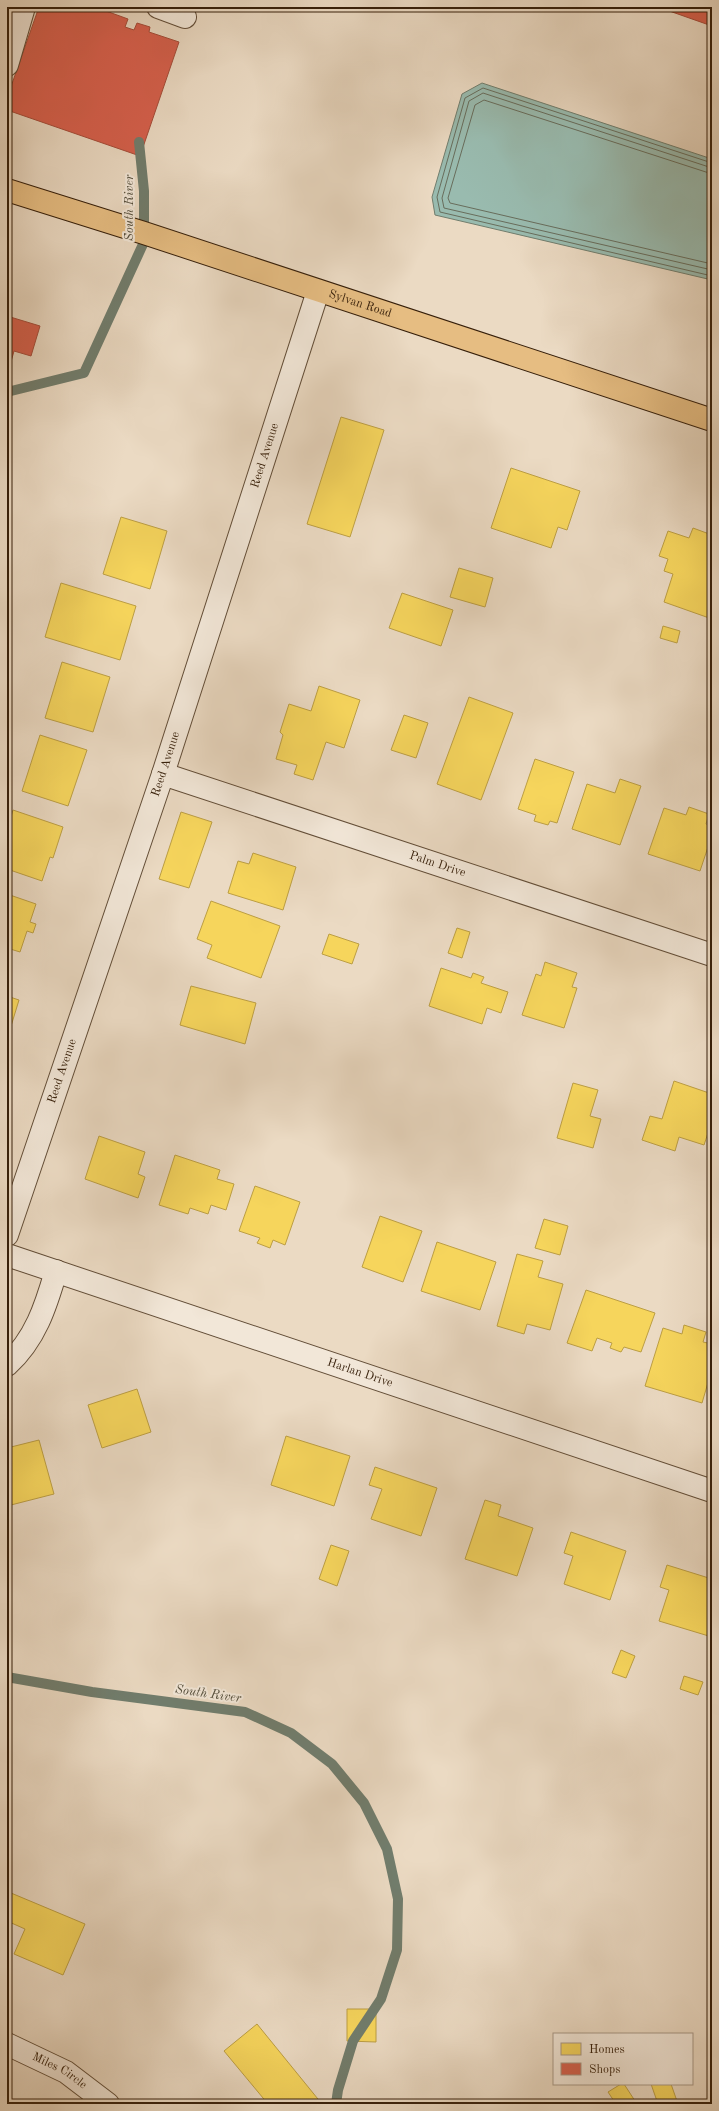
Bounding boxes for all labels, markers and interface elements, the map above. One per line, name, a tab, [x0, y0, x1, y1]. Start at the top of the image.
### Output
water label: South River	[123, 174, 136, 241]
street label: Sylvan Road	[327, 288, 393, 320]
street label: Reed Avenue	[249, 421, 281, 490]
street label: Reed Avenue	[150, 730, 182, 798]
street label: Palm Drive	[408, 850, 468, 880]
street label: Reed Avenue	[46, 1037, 79, 1105]
street label: Harlan Drive	[325, 1357, 394, 1390]
water label: South River	[174, 1683, 242, 1705]
legend	[553, 2033, 693, 2085]
text: Homes	[589, 2044, 625, 2056]
street label: Miles Circle	[30, 2051, 89, 2092]
text: Shops	[589, 2064, 620, 2076]

